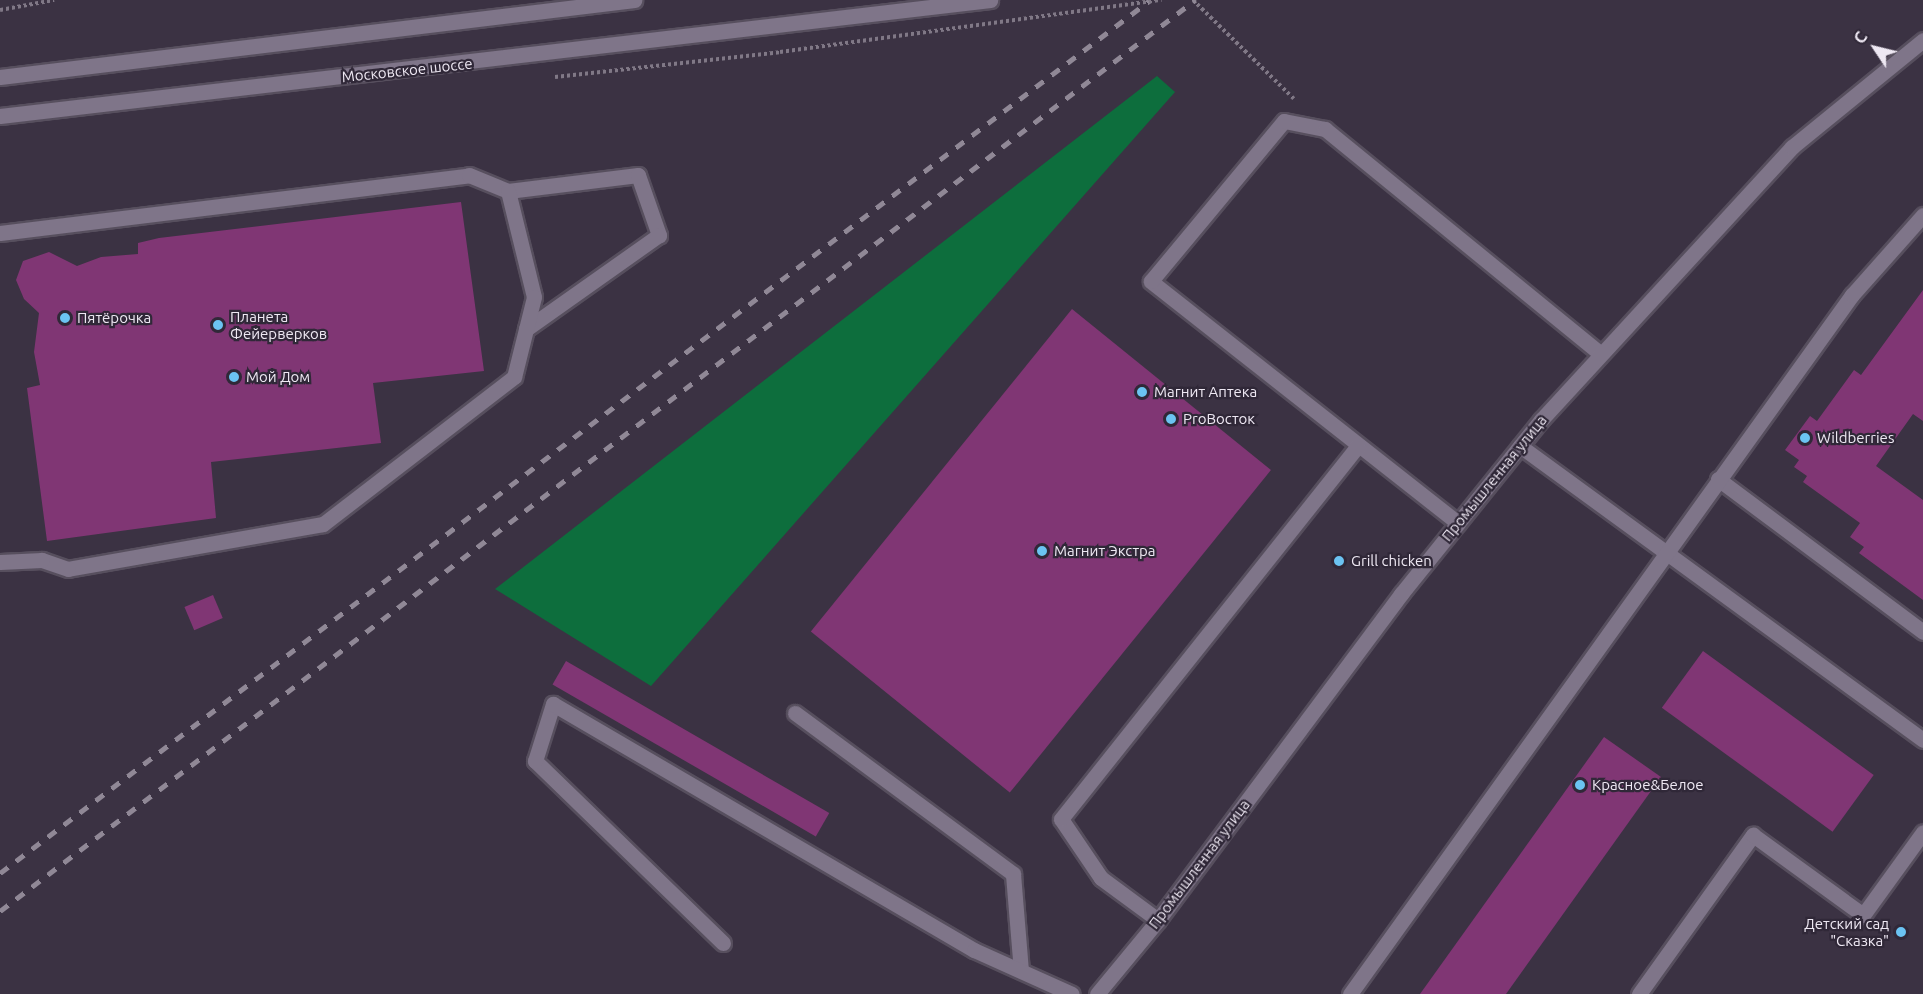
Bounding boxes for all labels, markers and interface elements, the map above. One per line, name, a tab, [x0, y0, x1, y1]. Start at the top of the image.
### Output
north arrow	[1845, 18, 1905, 78]
text: С	[1850, 28, 1871, 47]
street label: Московское шоссе	[341, 54, 473, 86]
place label: Планета Фейерверков	[230, 307, 327, 342]
place label: Пятёрочка	[77, 309, 151, 327]
marker: Пятёрочка	[58, 311, 72, 325]
marker: Планета Фейерверков	[211, 318, 225, 332]
place label: Мой Дом	[246, 368, 310, 386]
marker: Мой Дом	[227, 370, 241, 384]
place label: Магнит Аптека	[1154, 383, 1257, 401]
marker: Магнит Аптека	[1135, 385, 1149, 399]
place label: ProВосток	[1183, 410, 1255, 428]
street label: Промышленная улица	[1438, 411, 1550, 545]
marker: ProВосток	[1164, 412, 1178, 426]
place label: Wildberries	[1817, 429, 1894, 447]
marker: Wildberries	[1798, 431, 1812, 445]
place label: Магнит Экстра	[1054, 542, 1156, 560]
marker: Магнит Экстра	[1035, 544, 1049, 558]
place label: Grill chicken	[1351, 552, 1432, 570]
marker: Grill chicken	[1332, 554, 1346, 568]
place label: Красное&Белое	[1592, 776, 1704, 794]
marker: Красное&Белое	[1573, 778, 1587, 792]
street label: Промышленная улица	[1145, 796, 1253, 932]
place label: Детский сад "Сказка"	[1804, 914, 1889, 949]
marker: Детский сад "Сказка"	[1894, 925, 1908, 939]

